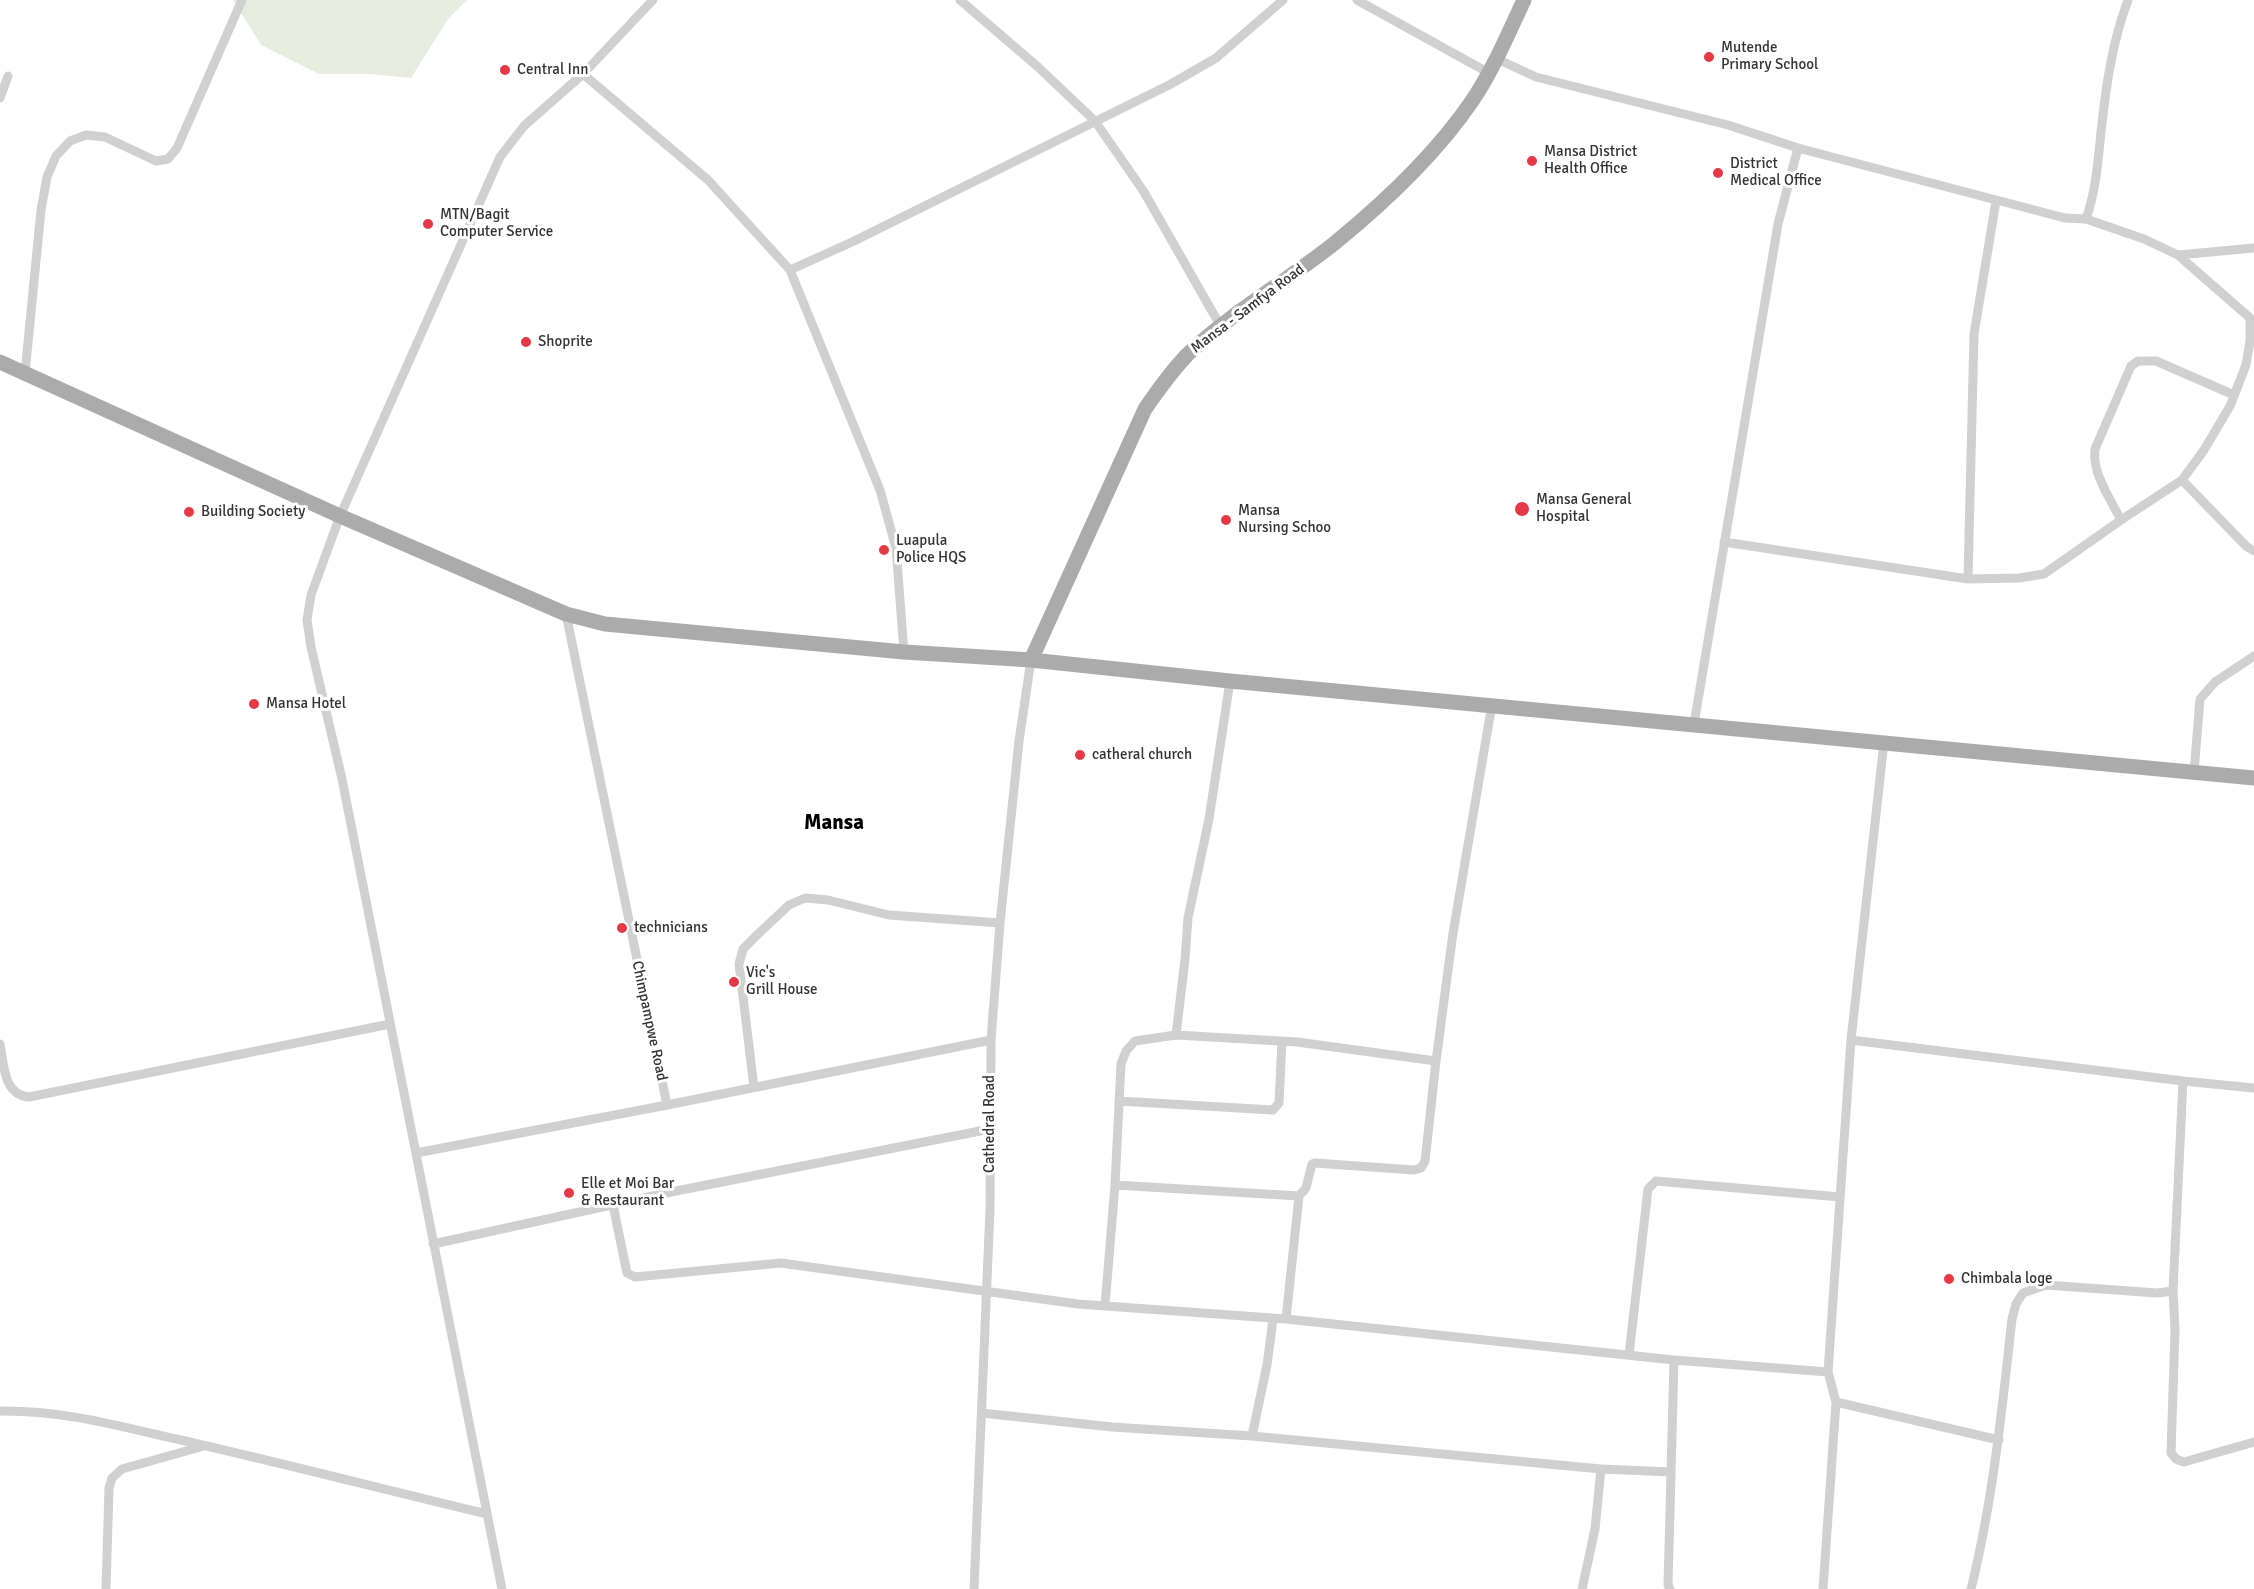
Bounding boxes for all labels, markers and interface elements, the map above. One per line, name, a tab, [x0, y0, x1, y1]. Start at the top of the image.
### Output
place label: Mutende Primary School	[1721, 39, 1818, 74]
marker: Mutende Primary School	[1702, 50, 1716, 64]
place label: Central Inn	[517, 61, 588, 79]
marker: Central Inn	[498, 63, 512, 77]
place label: Mansa District Health Office	[1544, 143, 1637, 178]
marker: Mansa District Health Office	[1525, 154, 1539, 168]
place label: District Medical Office	[1730, 155, 1822, 190]
marker: District Medical Office	[1711, 166, 1725, 180]
place label: MTN/Bagit Computer Service	[440, 206, 553, 241]
marker: MTN/Bagit Computer Service	[421, 217, 435, 231]
street label: Mansa - Samfya Road	[1188, 261, 1308, 357]
place label: Shoprite	[538, 333, 593, 351]
marker: Shoprite	[519, 335, 533, 349]
place label: Mansa General Hospital	[1536, 491, 1632, 526]
marker: Mansa General Hospital	[1513, 500, 1531, 518]
place label: Mansa Nursing Schoo	[1238, 502, 1331, 537]
place label: Building Society	[201, 503, 305, 521]
marker: Building Society	[182, 505, 196, 519]
marker: Mansa Nursing Schoo	[1219, 513, 1233, 527]
place label: Luapula Police HQS	[896, 532, 966, 567]
marker: Luapula Police HQS	[877, 543, 891, 557]
place label: Mansa Hotel	[266, 695, 346, 713]
marker: Mansa Hotel	[247, 697, 261, 711]
place label: catheral church	[1092, 746, 1192, 764]
marker: catheral church	[1073, 748, 1087, 762]
district label: Mansa	[804, 810, 864, 836]
place label: technicians	[634, 919, 708, 937]
marker: technicians	[615, 921, 629, 935]
street label: Chimpampwe Road	[627, 959, 671, 1083]
place label: Vic's Grill House	[746, 964, 818, 999]
marker: Vic's Grill House	[727, 975, 741, 989]
street label: Cathedral Road	[981, 1075, 999, 1173]
place label: Elle et Moi Bar & Restaurant	[581, 1175, 674, 1210]
marker: Elle et Moi Bar & Restaurant	[562, 1186, 576, 1200]
place label: Chimbala loge	[1961, 1270, 2053, 1288]
marker: Chimbala loge	[1942, 1272, 1956, 1286]

